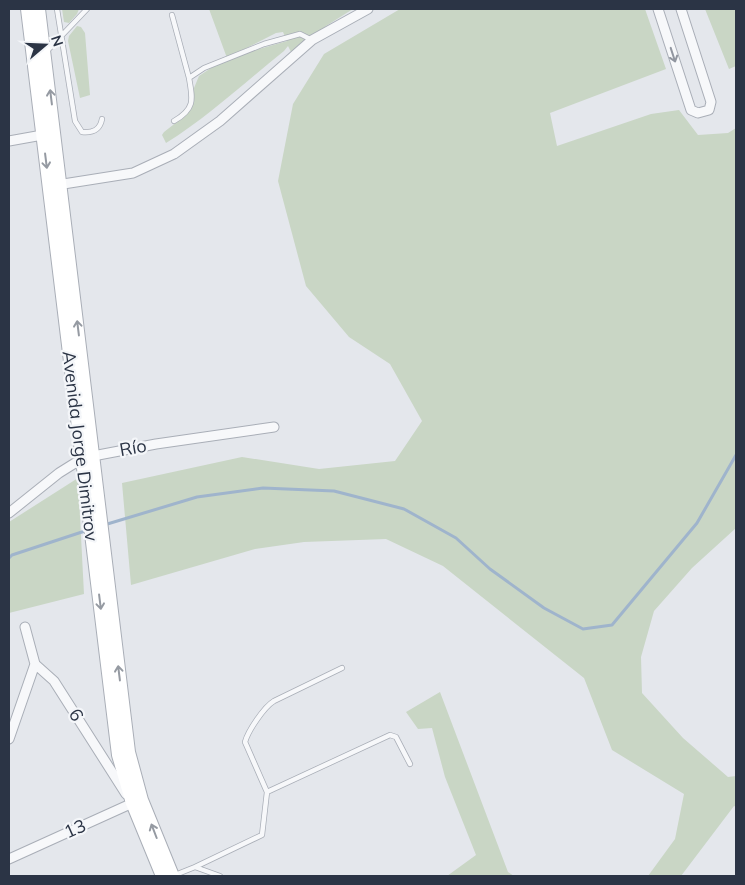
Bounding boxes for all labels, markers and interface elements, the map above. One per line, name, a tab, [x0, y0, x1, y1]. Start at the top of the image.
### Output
north arrow	[20, 20, 70, 70]
text: N	[47, 33, 68, 49]
one-way arrow	[669, 47, 678, 62]
one-way arrow	[46, 90, 56, 106]
one-way arrow	[41, 153, 51, 169]
one-way arrow	[73, 321, 83, 337]
street label: Avenida Jorge Dimitrov	[57, 350, 104, 543]
street label: Río	[118, 434, 148, 461]
one-way arrow	[95, 593, 105, 609]
one-way arrow	[114, 666, 124, 682]
street label: 6	[64, 704, 89, 726]
street label: 13	[60, 814, 89, 843]
one-way arrow	[149, 824, 159, 839]

